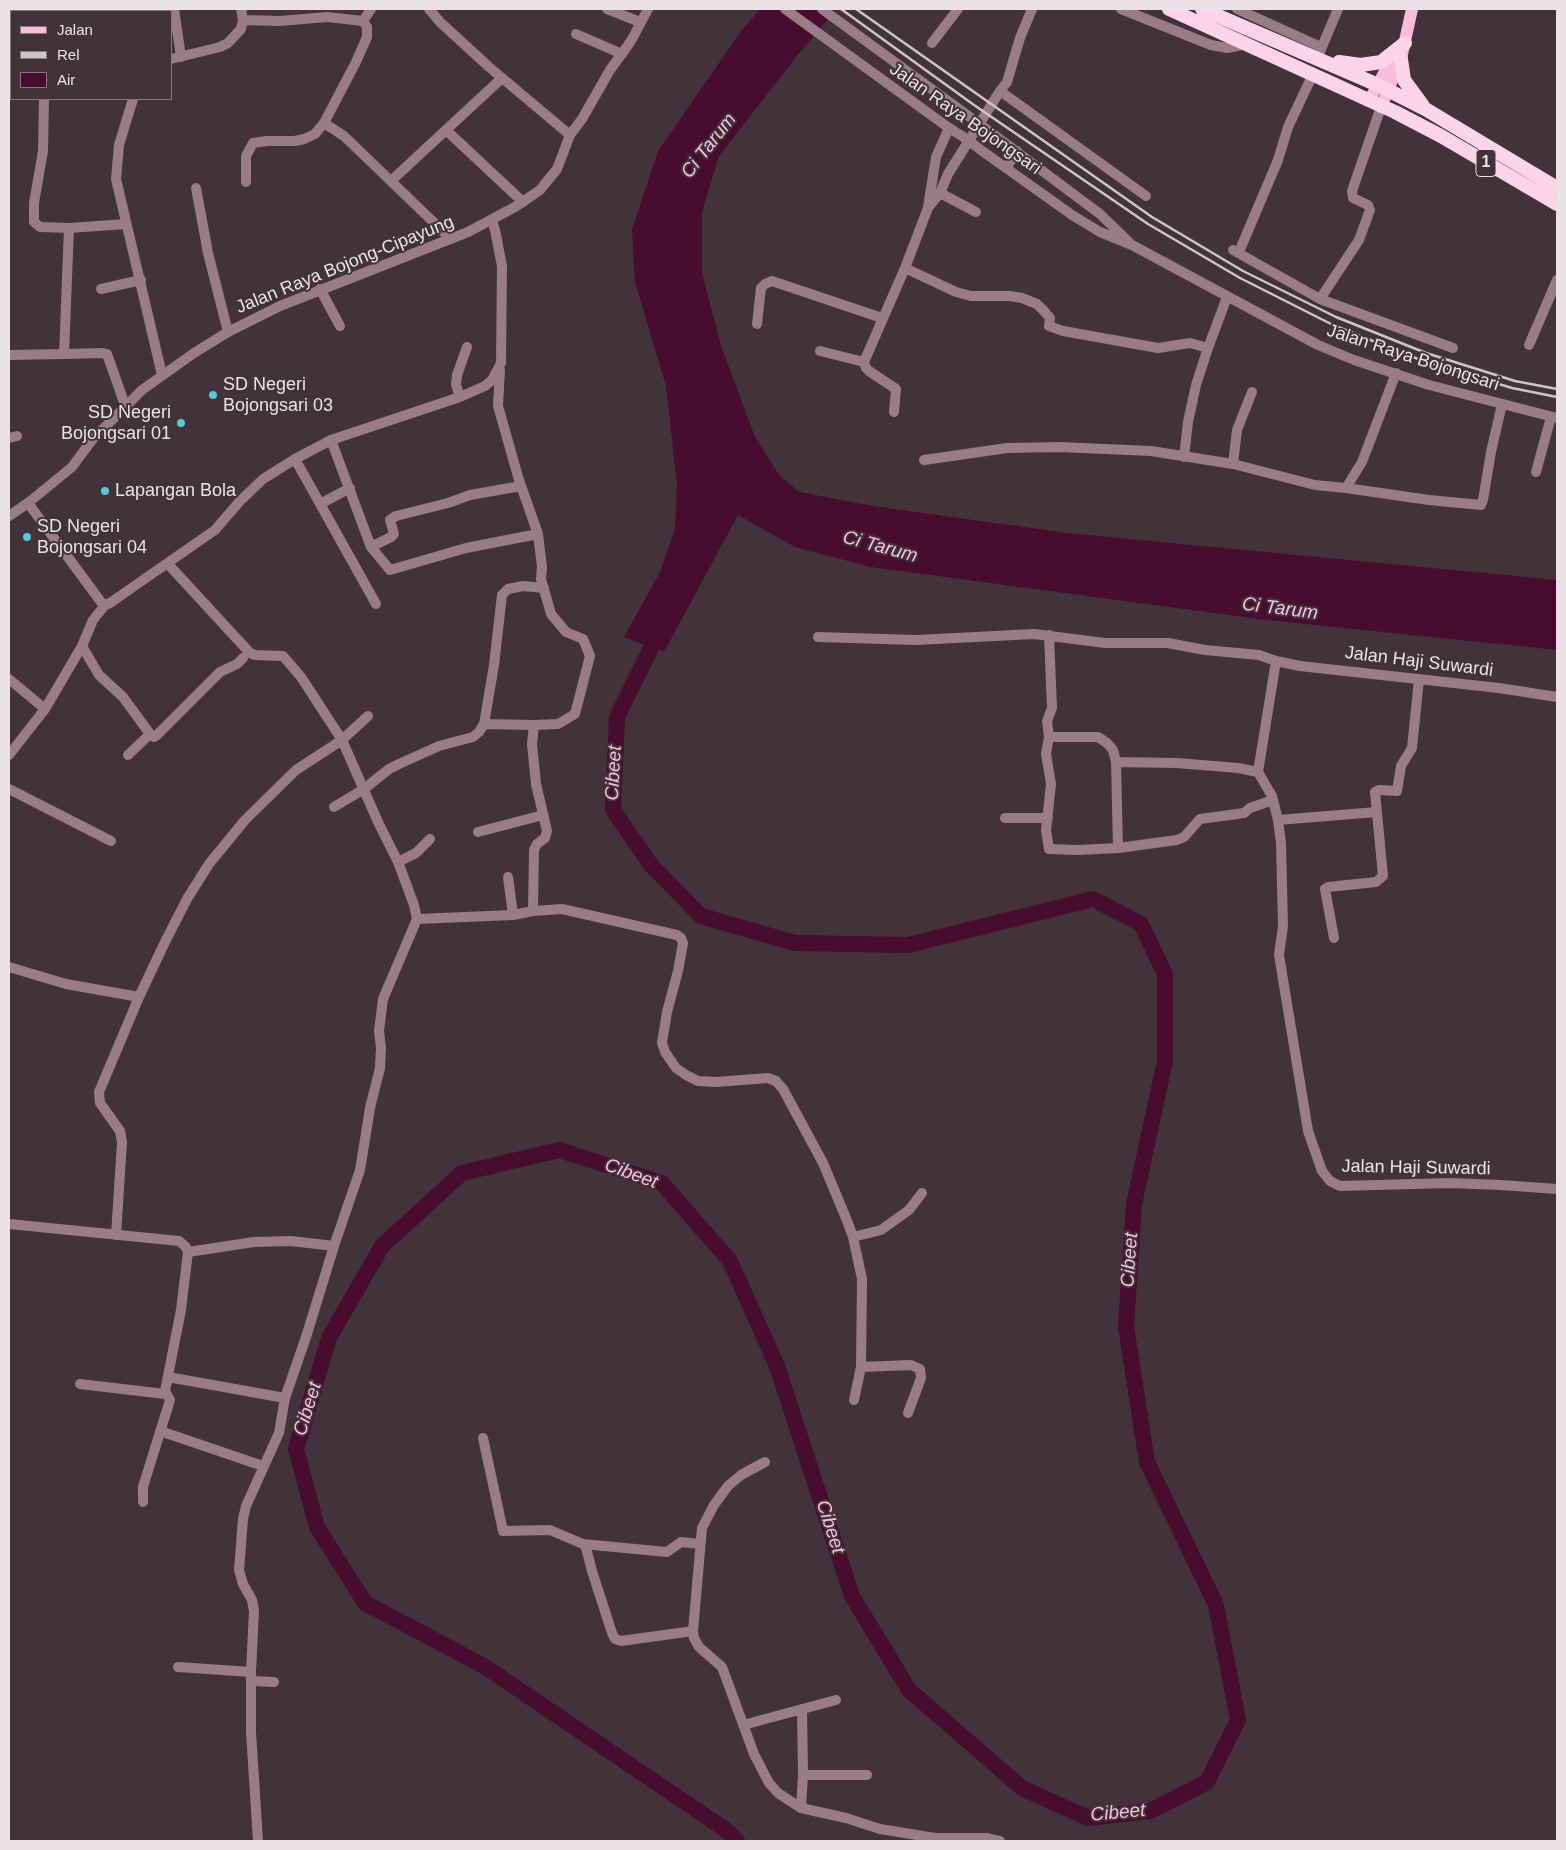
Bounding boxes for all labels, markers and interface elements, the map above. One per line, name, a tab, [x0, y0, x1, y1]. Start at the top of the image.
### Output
legend	[10, 10, 172, 100]
text: Jalan	[57, 21, 93, 38]
text: Rel	[57, 46, 80, 63]
street label: Jalan Raya Bojongsari	[885, 59, 1045, 179]
text: Air	[57, 71, 75, 88]
water label: Ci Tarum	[677, 109, 741, 183]
road number: 1	[1476, 150, 1496, 177]
street label: Jalan Raya Bojong-Cipayung	[233, 211, 457, 319]
street label: Jalan Raya Bojongsari	[1324, 320, 1502, 396]
place label: SD Negeri Bojongsari 03	[223, 374, 333, 416]
marker: SD Negeri Bojongsari 03	[207, 389, 219, 401]
place label: SD Negeri Bojongsari 01	[61, 402, 171, 444]
marker: SD Negeri Bojongsari 01	[175, 417, 187, 429]
place label: Lapangan Bola	[115, 480, 236, 502]
marker: Lapangan Bola	[99, 485, 111, 497]
place label: SD Negeri Bojongsari 04	[37, 516, 147, 558]
water label: Ci Tarum	[840, 526, 920, 568]
marker: SD Negeri Bojongsari 04	[21, 531, 33, 543]
water label: Ci Tarum	[1241, 593, 1319, 625]
street label: Jalan Haji Suwardi	[1344, 642, 1494, 682]
water label: Cibeet	[601, 745, 627, 801]
water label: Cibeet	[601, 1154, 661, 1194]
street label: Jalan Haji Suwardi	[1341, 1156, 1491, 1180]
water label: Cibeet	[1117, 1232, 1143, 1288]
water label: Cibeet	[289, 1379, 327, 1439]
water label: Cibeet	[811, 1497, 849, 1557]
water label: Cibeet	[1090, 1799, 1146, 1827]

